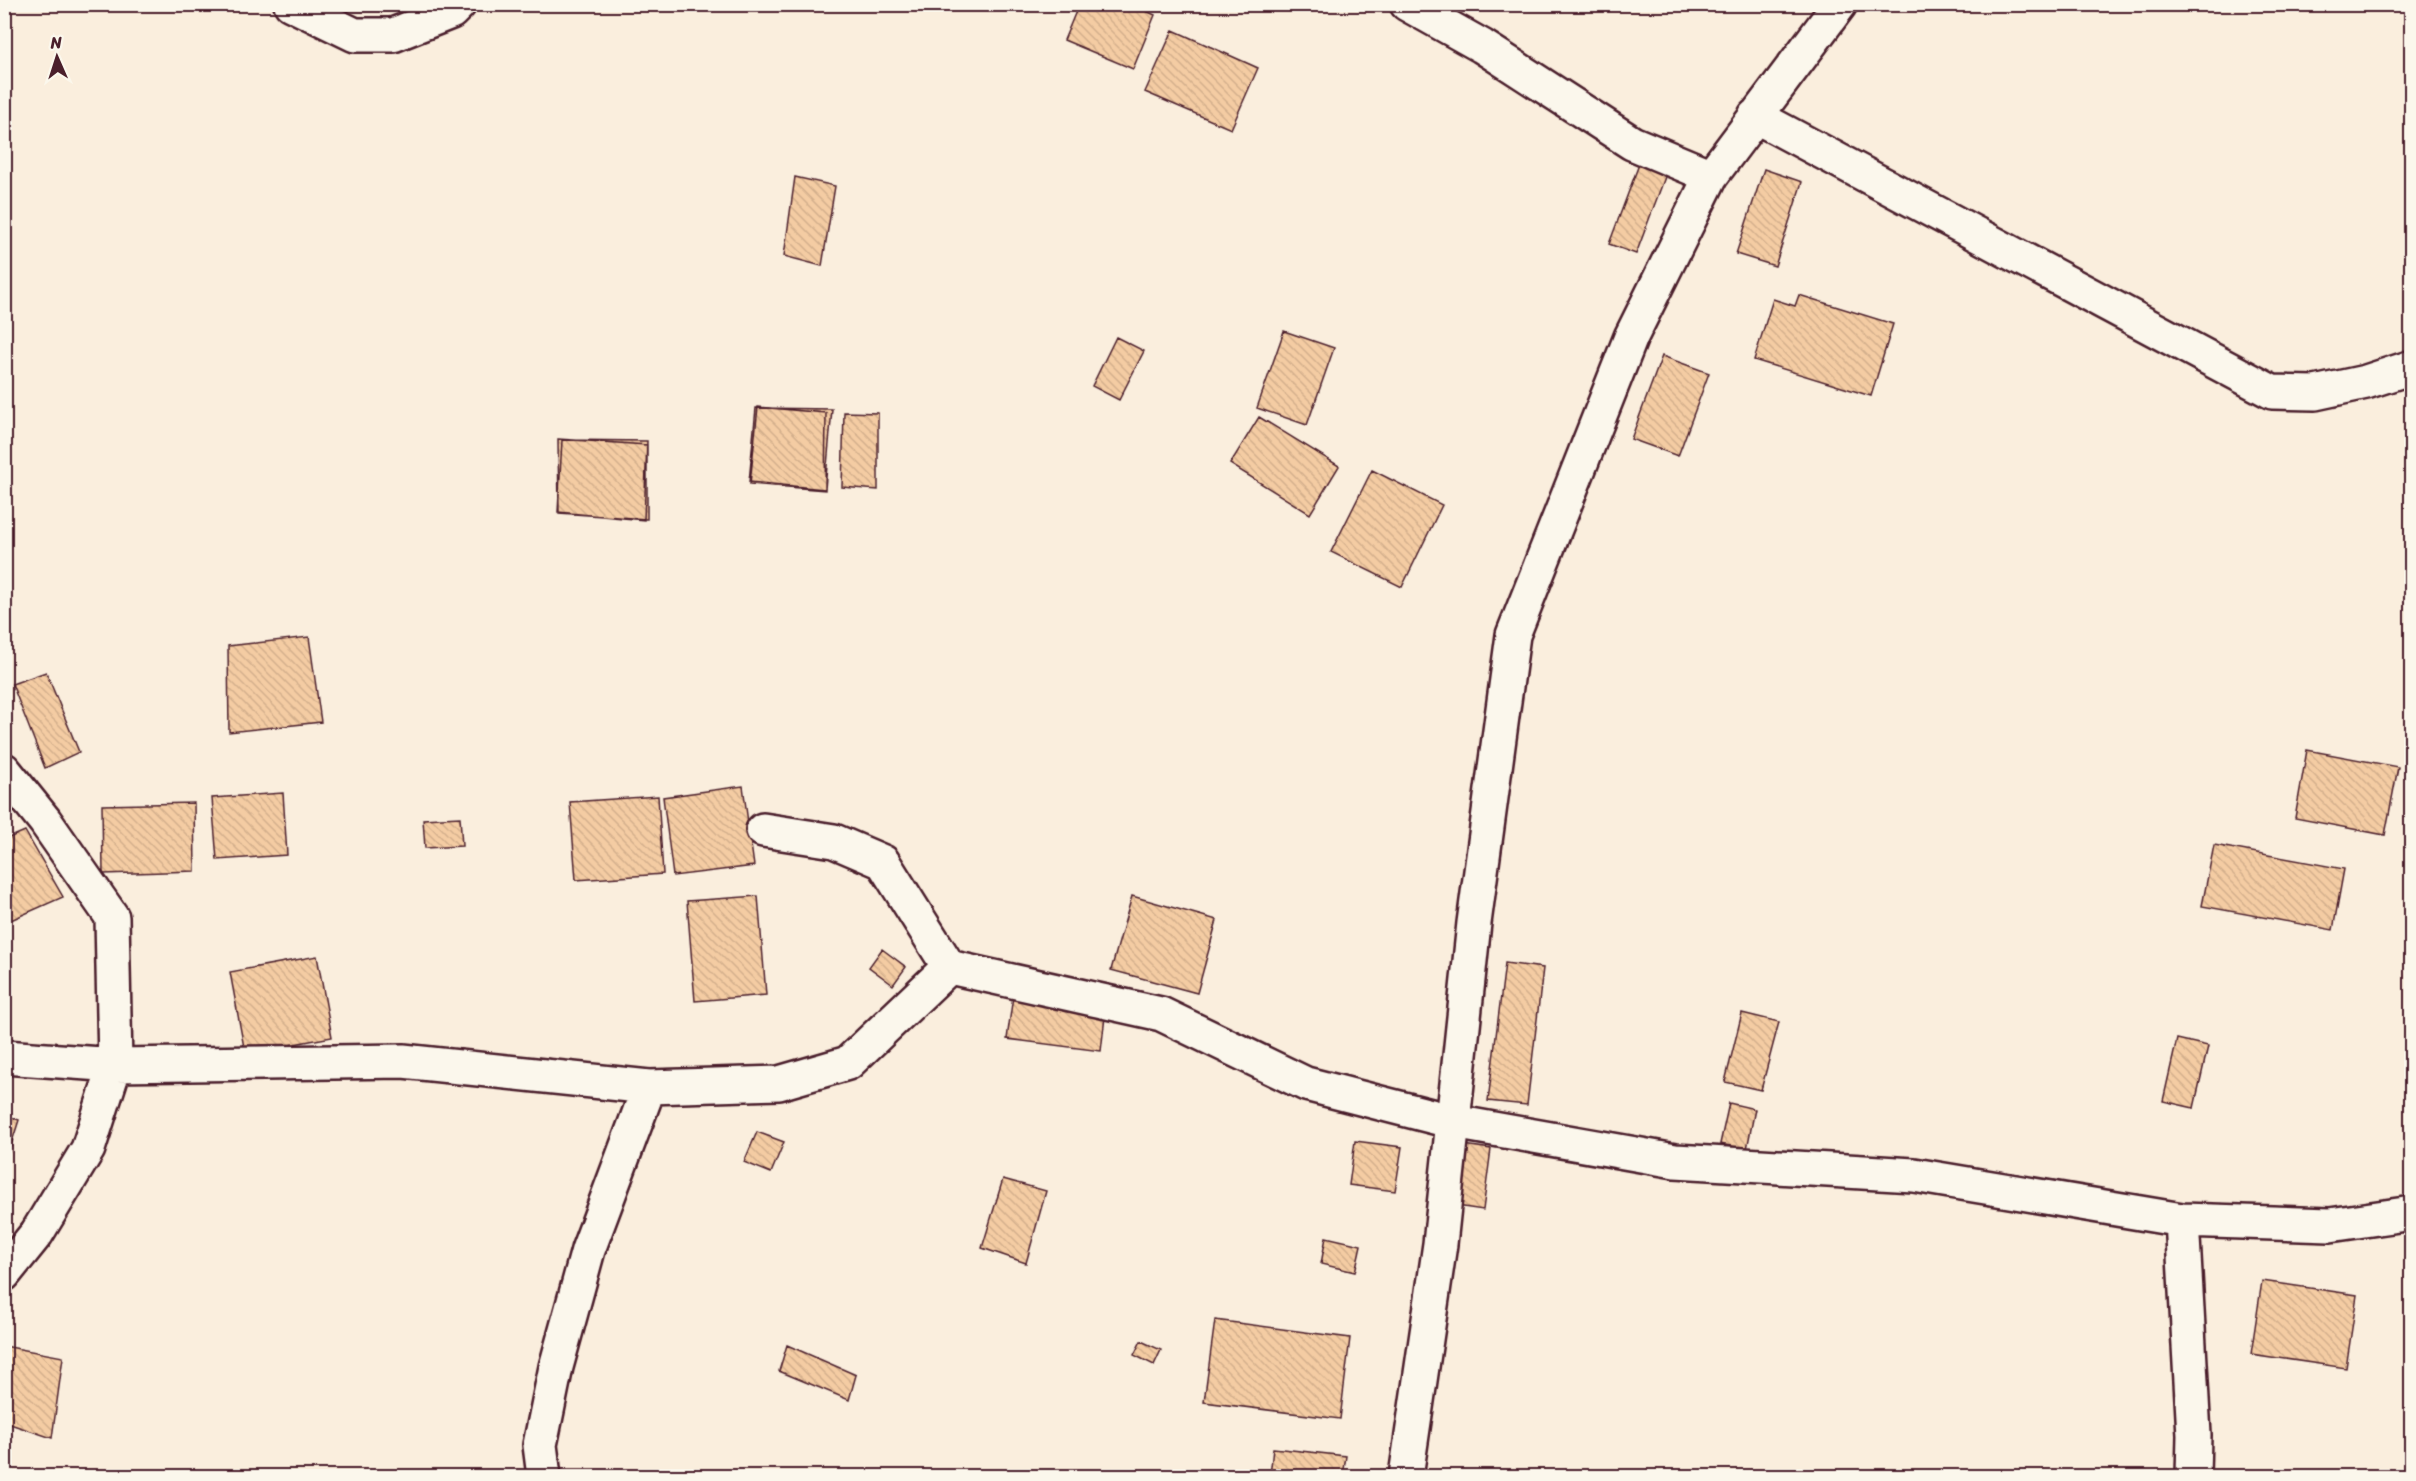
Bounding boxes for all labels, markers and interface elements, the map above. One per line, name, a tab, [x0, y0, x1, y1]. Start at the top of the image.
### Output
north arrow	[27, 27, 87, 87]
text: N	[49, 28, 63, 57]

